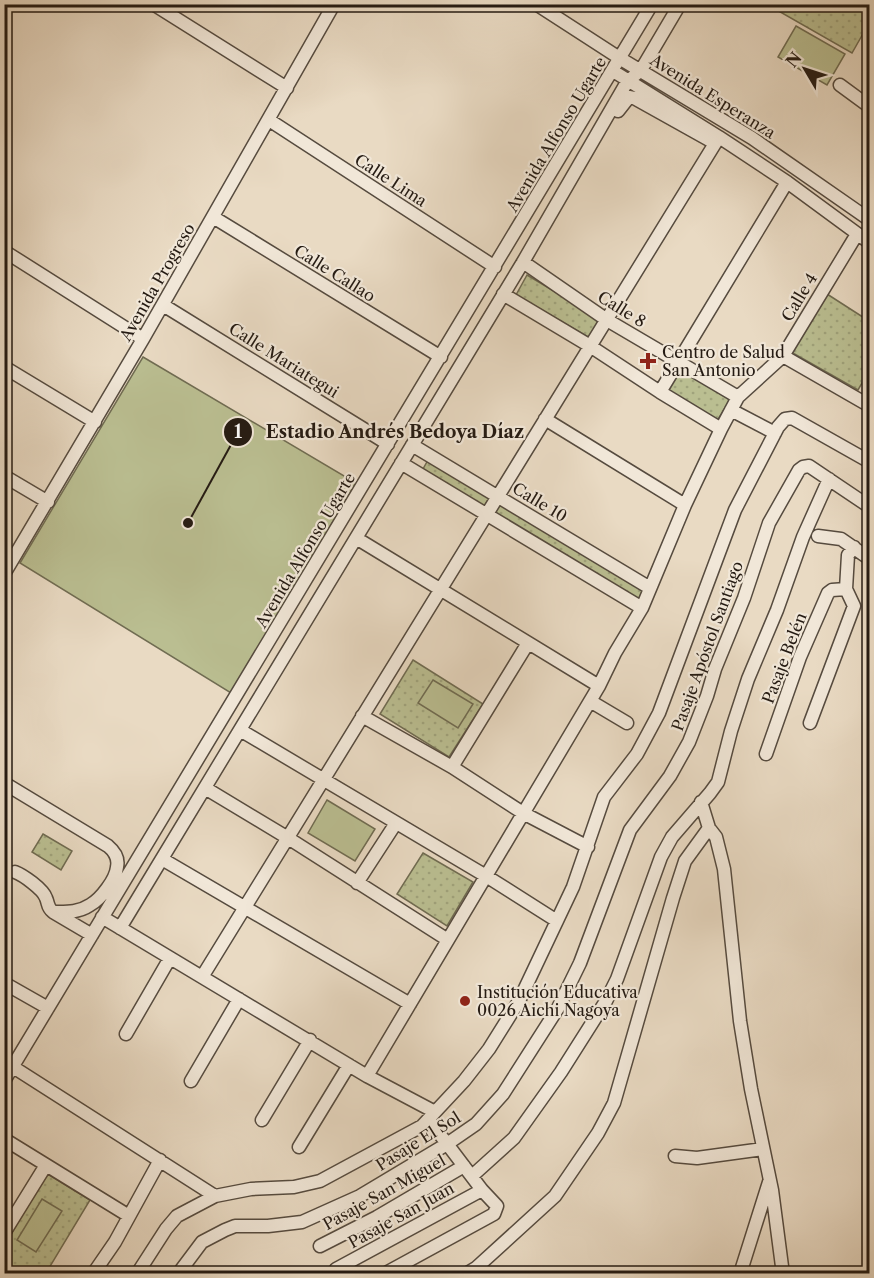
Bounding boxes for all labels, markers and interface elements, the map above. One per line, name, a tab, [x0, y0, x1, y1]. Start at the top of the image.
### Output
north arrow	[775, 39, 835, 99]
text: N	[781, 48, 806, 71]
street label: Avenida Esperanza	[646, 49, 780, 143]
street label: Avenida Alfonso Ugarte	[501, 53, 610, 216]
street label: Calle Lima	[351, 149, 431, 211]
street label: Avenida Progreso	[115, 219, 199, 345]
street label: Calle Callao	[291, 240, 379, 306]
street label: Calle 4	[777, 269, 821, 325]
street label: Calle 8	[594, 286, 650, 332]
street label: Calle Mariategui	[225, 318, 343, 402]
place label: Centro de Salud San Antonio	[662, 342, 785, 380]
marker: Centro de Salud San Antonio	[639, 352, 657, 370]
callout: Estadio Andrés Bedoya Díaz	[223, 414, 536, 450]
text: 1	[234, 421, 242, 443]
text: Estadio Andrés Bedoya Díaz	[266, 421, 524, 443]
street label: Avenida Alfonso Ugarte	[250, 469, 359, 632]
street label: Calle 10	[509, 478, 571, 526]
street label: Pasaje Apóstol Santiago	[667, 558, 747, 734]
street label: Pasaje Belén	[757, 610, 811, 706]
place label: Institución Educativa 0026 Aichi Nagoya	[477, 982, 638, 1020]
marker: Institución Educativa 0026 Aichi Nagoya	[458, 994, 472, 1008]
street label: Pasaje El Sol	[372, 1107, 464, 1175]
street label: Pasaje San Miguel	[319, 1150, 449, 1234]
street label: Pasaje San Juan	[345, 1178, 457, 1252]

